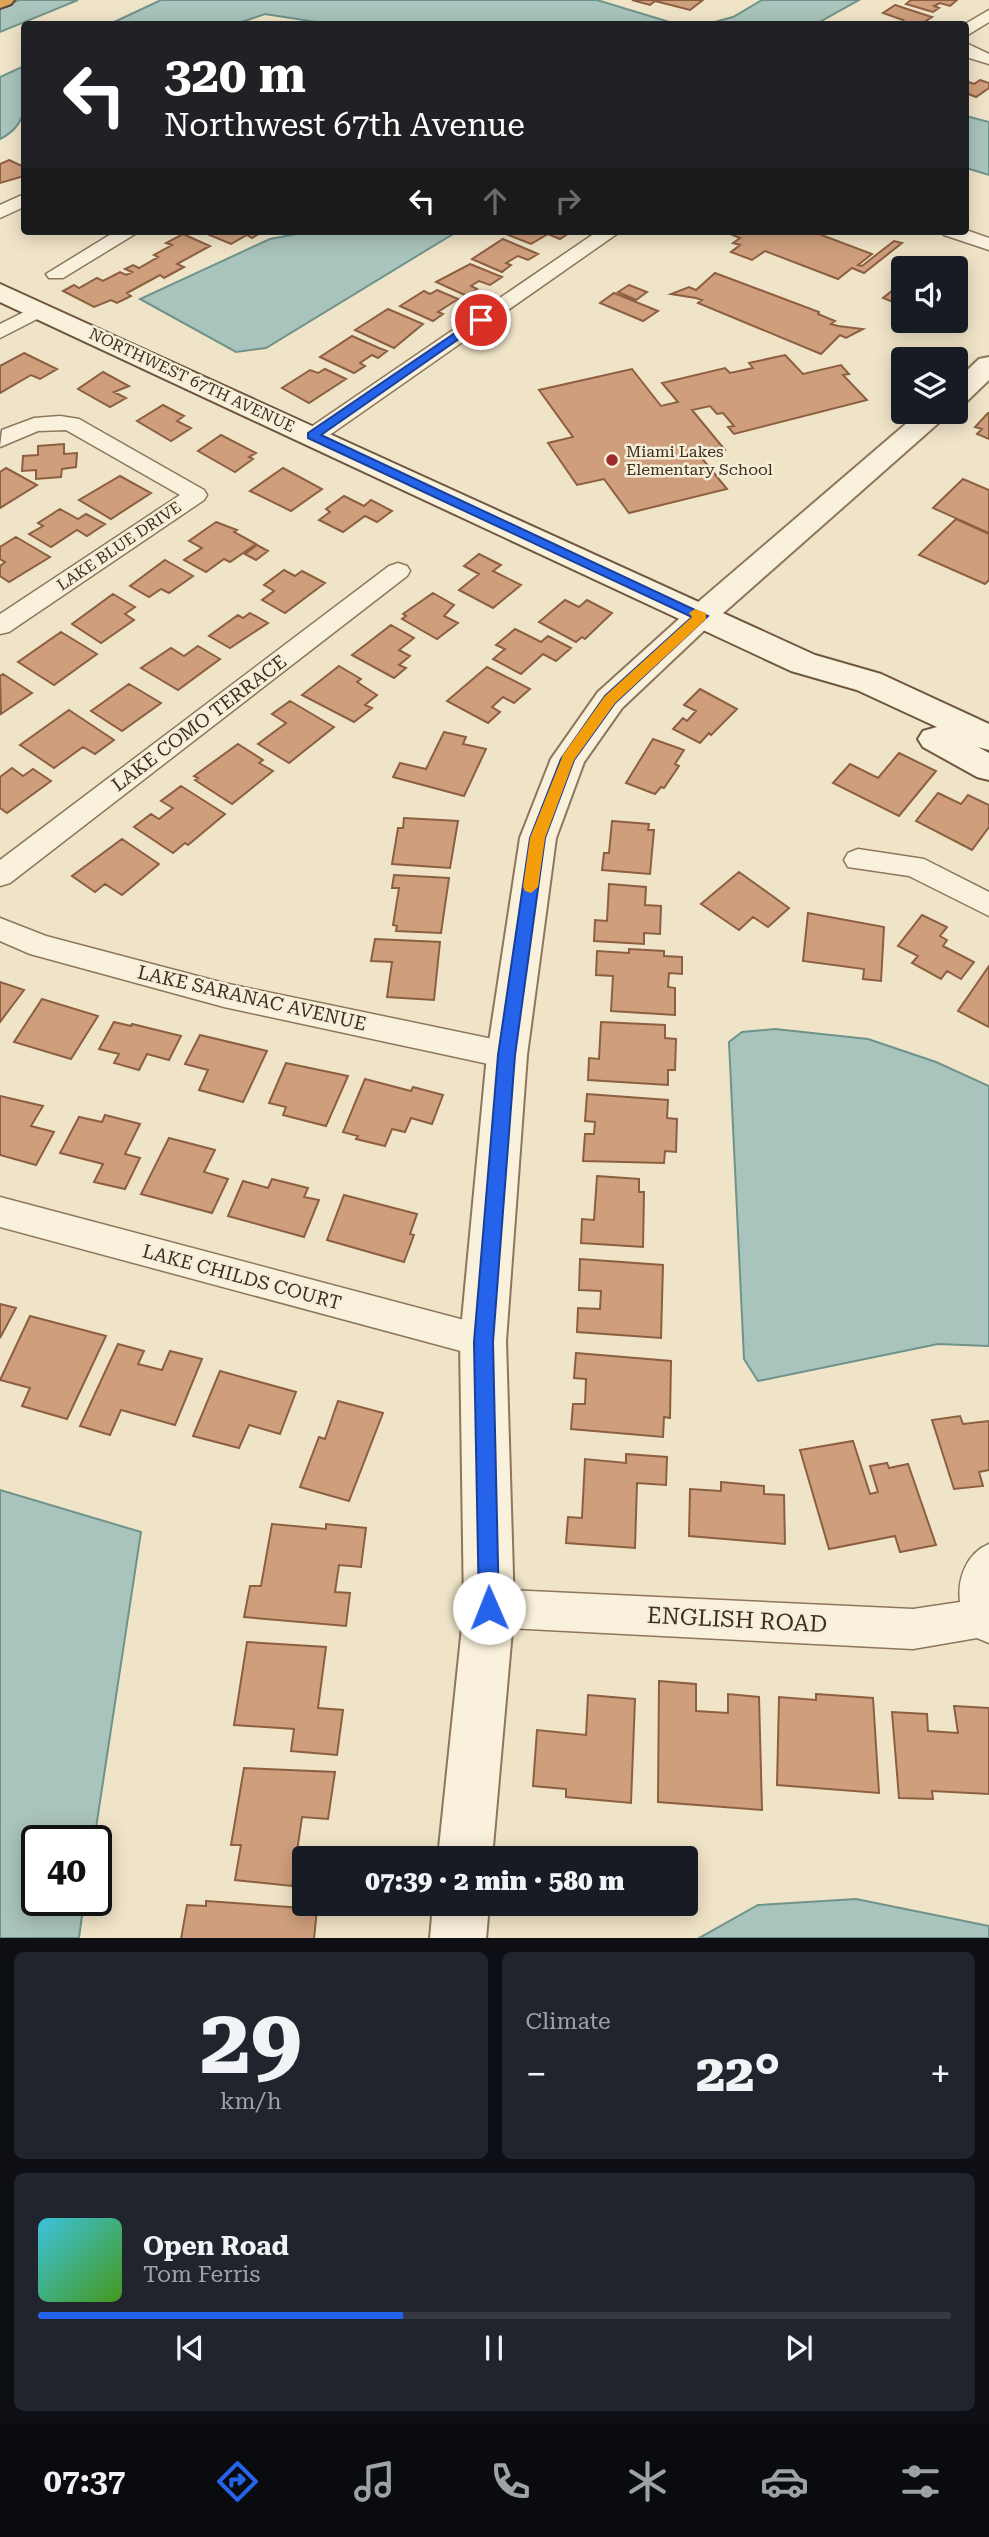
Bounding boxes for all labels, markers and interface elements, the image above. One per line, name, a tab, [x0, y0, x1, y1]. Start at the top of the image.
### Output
text: 320 m	[164, 47, 306, 104]
icon: left	[49, 49, 140, 140]
text: Northwest 67th Avenue	[164, 106, 525, 144]
icon: left	[403, 182, 441, 220]
icon: ahead	[476, 182, 514, 220]
icon: right	[549, 182, 587, 220]
map controls	[891, 256, 968, 424]
button: sound	[891, 256, 968, 333]
pin	[451, 290, 511, 350]
icon: arrive	[462, 301, 500, 339]
street label: NORTHWEST 67TH AVENUE	[86, 324, 298, 436]
button: layers	[891, 347, 968, 424]
place label: Miami Lakes Elementary School	[626, 442, 773, 479]
marker: Miami Lakes Elementary School	[604, 452, 620, 468]
street label: LAKE BLUE DRIVE	[53, 497, 185, 595]
street label: LAKE COMO TERRACE	[107, 650, 291, 796]
street label: LAKE SARANAC AVENUE	[135, 960, 369, 1036]
street label: LAKE CHILDS COURT	[140, 1239, 344, 1315]
position arrow	[452, 1571, 526, 1645]
street label: ENGLISH ROAD	[646, 1602, 828, 1638]
speed limit sign: 40	[21, 1825, 112, 1916]
text: 07:39 · 2 min · 580 m	[365, 1866, 625, 1896]
text: 29	[200, 1989, 302, 2095]
text: Climate	[526, 2008, 611, 2035]
text: 22°	[696, 2043, 780, 2104]
text: −	[526, 2052, 547, 2096]
text: +	[930, 2052, 951, 2096]
text: km/h	[220, 2088, 282, 2115]
text: Open Road	[143, 2231, 289, 2261]
text: Tom Ferris	[143, 2261, 260, 2288]
icon: previous	[171, 2329, 209, 2367]
icon: pause	[475, 2329, 513, 2367]
icon: next	[780, 2329, 818, 2367]
icon: directions	[213, 2457, 262, 2506]
icon: music	[350, 2457, 399, 2506]
icon: phone	[486, 2457, 535, 2506]
icon: climate	[623, 2457, 672, 2506]
icon: car	[760, 2457, 809, 2506]
icon: filters	[896, 2457, 945, 2506]
text: 07:37	[44, 2462, 126, 2500]

